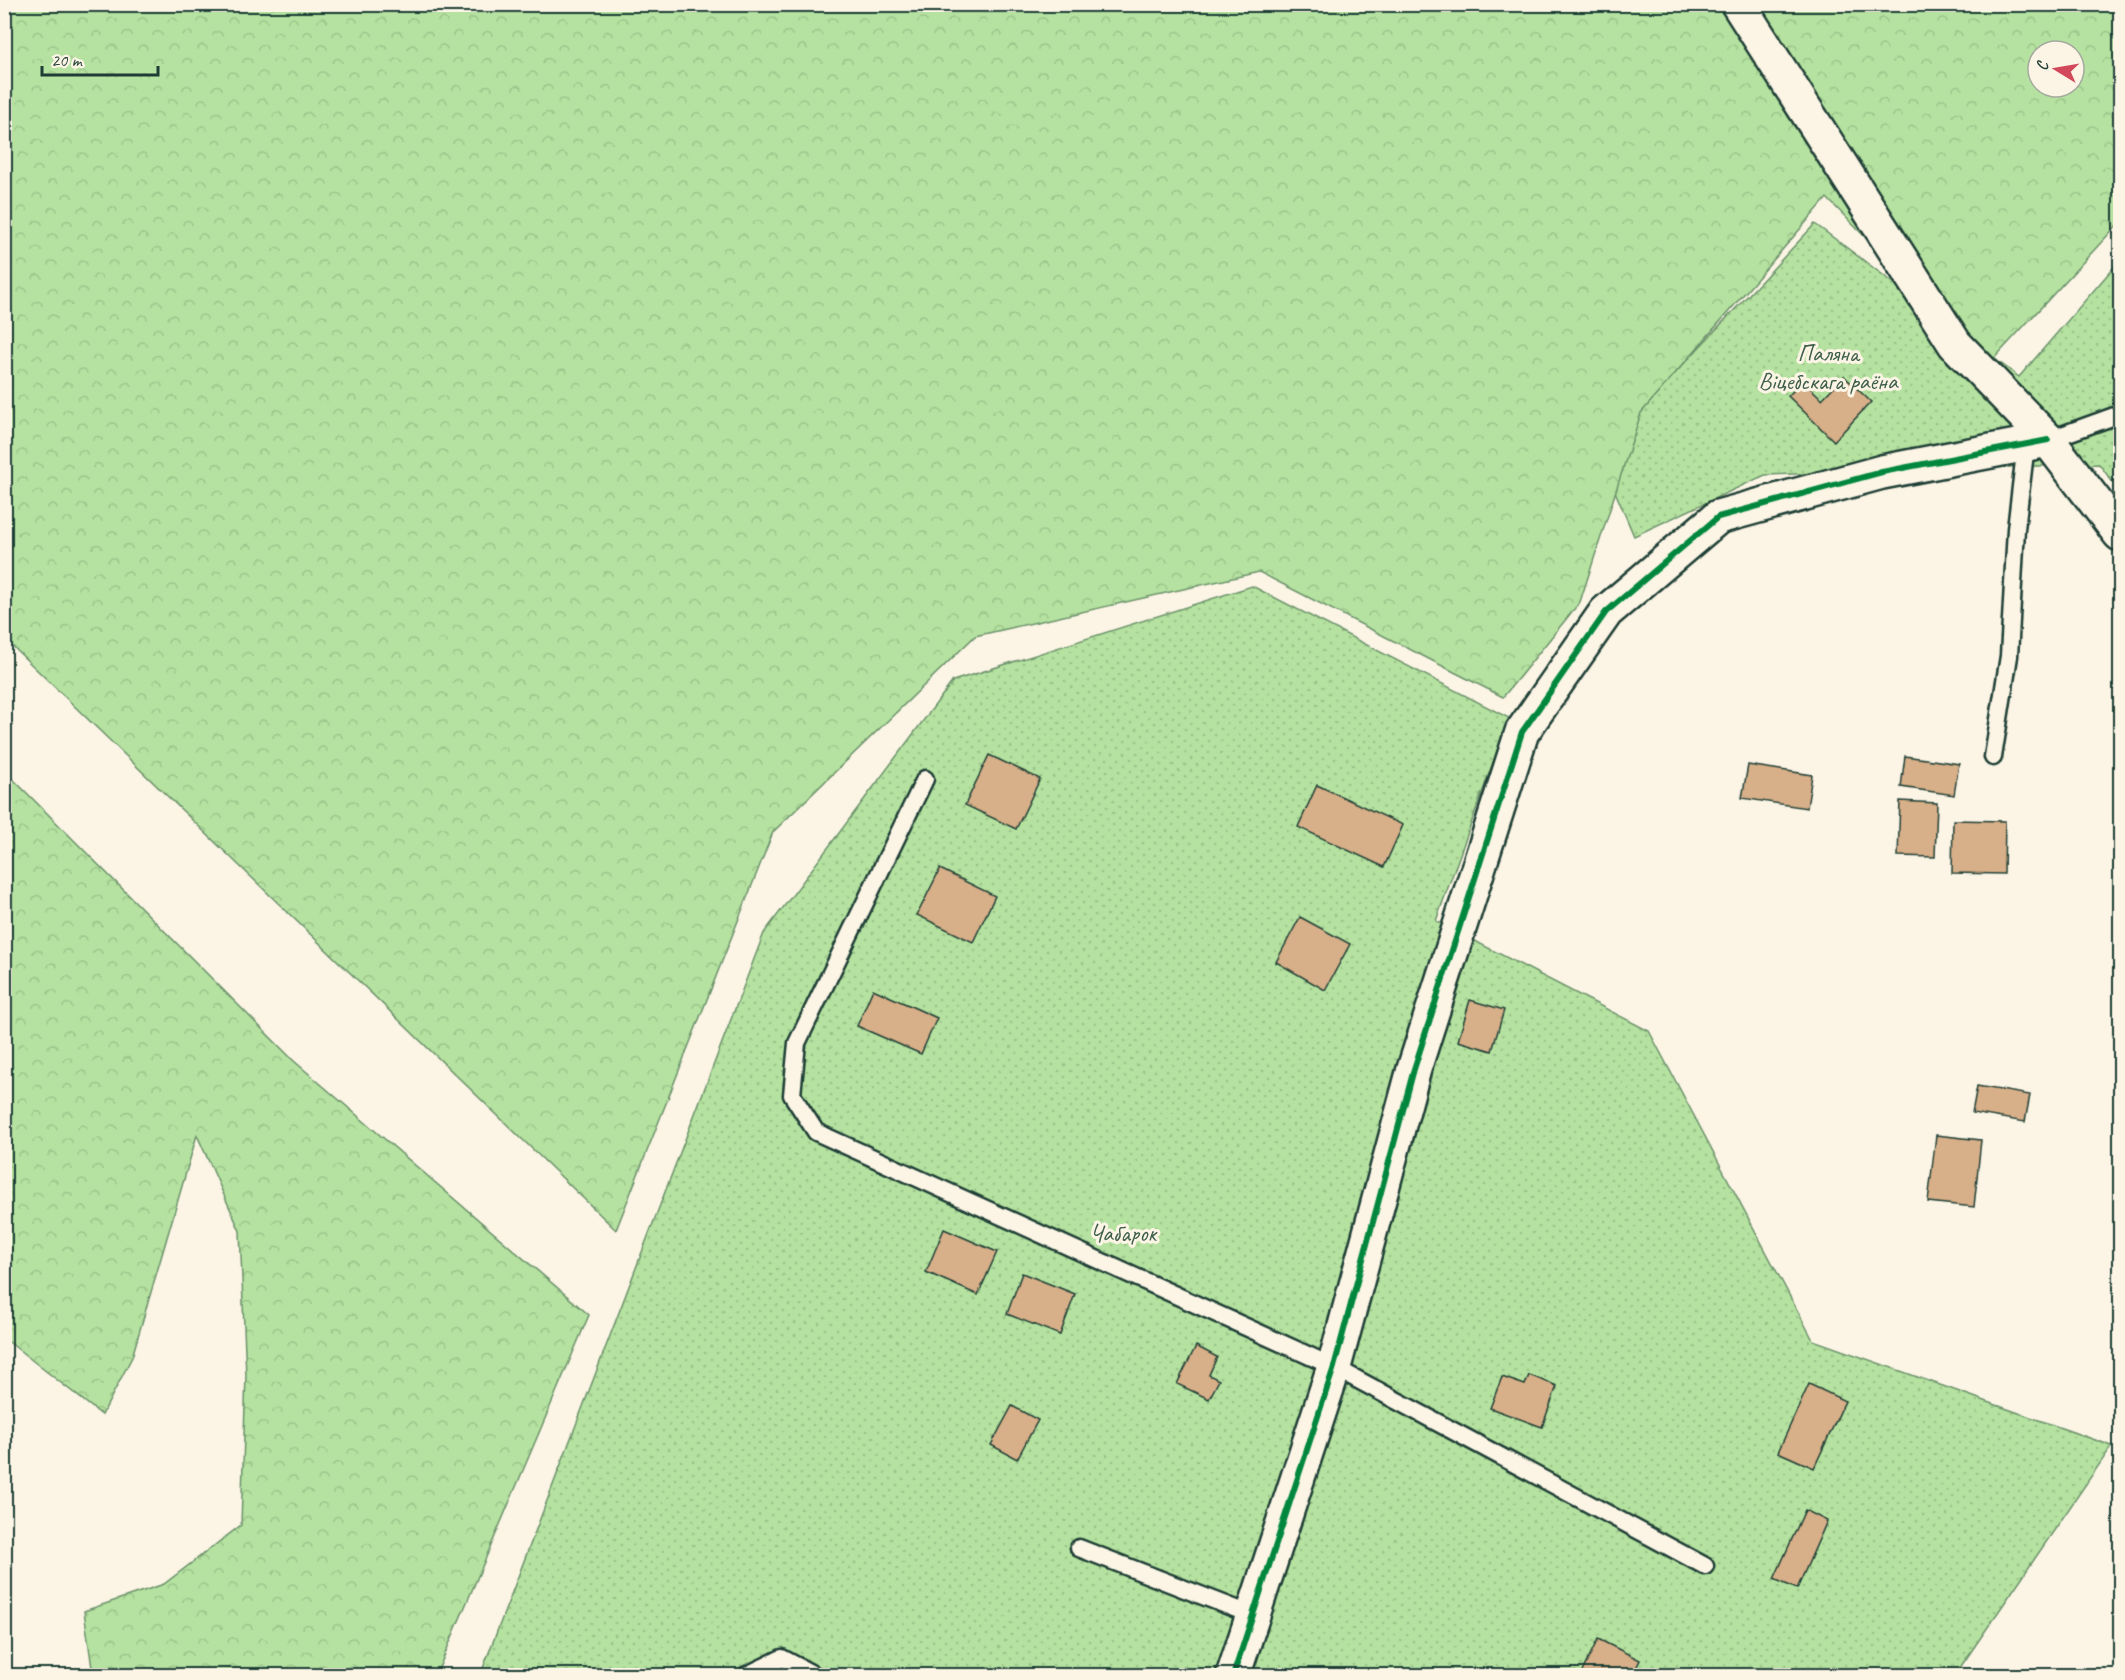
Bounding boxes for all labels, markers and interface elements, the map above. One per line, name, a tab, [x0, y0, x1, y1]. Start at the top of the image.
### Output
scale bar	[42, 39, 158, 77]
north arrow	[2026, 39, 2086, 99]
text: 20 m	[51, 49, 84, 71]
text: С	[2032, 58, 2053, 72]
park label: Паляна Віцебскага раёна	[1759, 338, 1899, 396]
park label: Чабарок	[1090, 1218, 1158, 1248]

